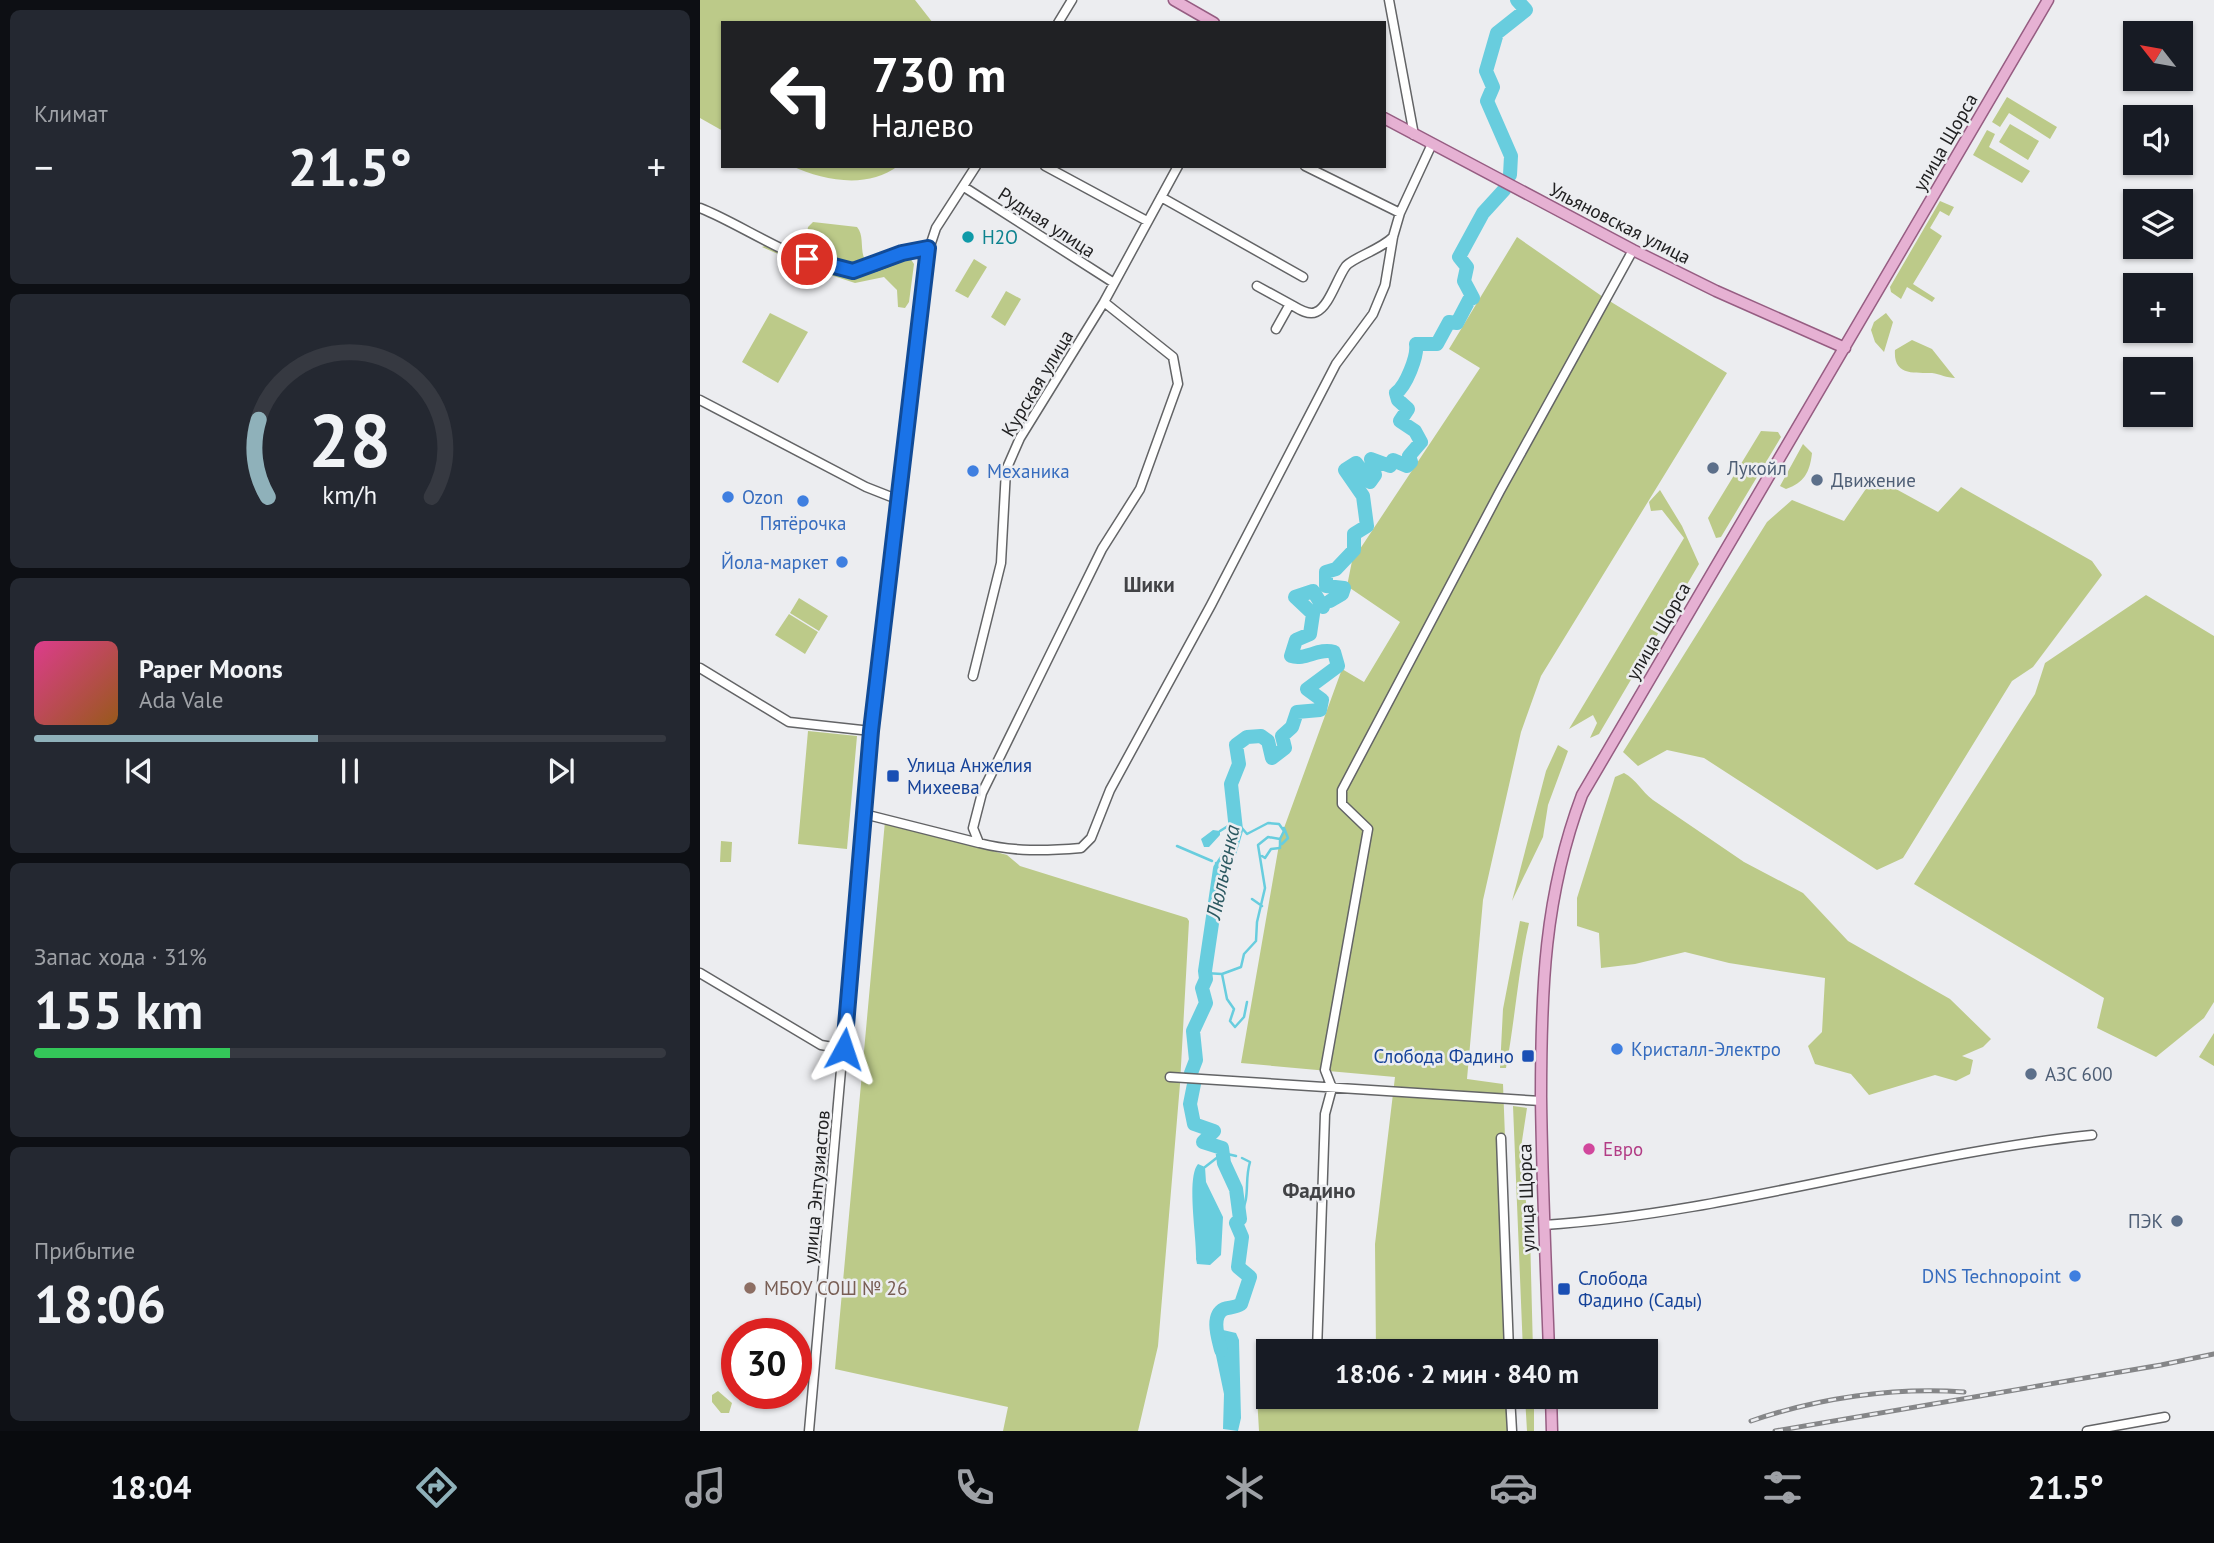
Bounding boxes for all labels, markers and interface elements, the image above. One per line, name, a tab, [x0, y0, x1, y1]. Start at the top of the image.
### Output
north arrow	[2123, 21, 2193, 91]
map controls	[2123, 21, 2193, 427]
text: 730 m	[871, 42, 1006, 106]
icon: left	[756, 49, 847, 140]
street label: улица Щорса	[1907, 89, 1983, 195]
text: Климат	[34, 99, 108, 128]
text: Налево	[871, 104, 974, 146]
button: sound	[2123, 105, 2193, 175]
text: 21.5°	[288, 133, 412, 200]
text: −	[34, 142, 53, 191]
text: +	[647, 142, 666, 191]
street label: Ульяновская улица	[1545, 177, 1695, 269]
street label: Рудная улица	[994, 182, 1100, 262]
button: layers	[2123, 189, 2193, 259]
place label: H2O	[982, 225, 1018, 249]
pin	[777, 229, 837, 289]
marker: H2O	[960, 229, 976, 245]
icon: arrive	[788, 240, 826, 278]
button: +	[2123, 273, 2193, 343]
street label: Курская улица	[996, 325, 1078, 441]
button: −	[2123, 357, 2193, 427]
text: 28	[309, 394, 391, 488]
place label: Лукойл	[1726, 456, 1787, 480]
place label: Механика	[987, 459, 1070, 483]
marker: Лукойл	[1705, 460, 1721, 476]
marker: Механика	[965, 463, 981, 479]
place label: Движение	[1831, 468, 1916, 492]
marker: Движение	[1809, 472, 1825, 488]
text: km/h	[323, 479, 377, 511]
place label: Ozon	[742, 485, 783, 509]
marker: Ozon	[720, 489, 736, 505]
marker: Пятёрочка	[795, 493, 811, 509]
place label: Пятёрочка	[760, 511, 846, 535]
place label: Йола-маркет	[721, 550, 828, 574]
marker: Йола-маркет	[834, 554, 850, 570]
district label: Шики	[1123, 571, 1175, 598]
street label: улица Щорса	[1620, 578, 1696, 684]
text: Paper Moons	[139, 652, 283, 685]
text: Ada Vale	[139, 685, 223, 714]
icon: previous	[120, 752, 158, 790]
icon: pause	[331, 752, 369, 790]
icon: next	[542, 752, 580, 790]
place label: Улица Анжелия Михеева	[907, 753, 1032, 799]
marker: Улица Анжелия Михеева	[885, 768, 901, 784]
water label: Люльченка	[1199, 822, 1246, 922]
text: Запас хода · 31%	[34, 942, 207, 971]
text: 155 km	[34, 976, 203, 1043]
position arrow	[807, 1012, 881, 1086]
place label: Кристалл-Электро	[1631, 1037, 1781, 1061]
marker: Кристалл-Электро	[1609, 1041, 1625, 1057]
place label: Слобода Фадино	[1374, 1044, 1514, 1068]
marker: Слобода Фадино	[1520, 1048, 1536, 1064]
place label: АЗС 600	[2045, 1062, 2113, 1086]
marker: АЗС 600	[2023, 1066, 2039, 1082]
street label: улица Энтузиастов	[797, 1109, 835, 1265]
place label: Евро	[1603, 1137, 1643, 1161]
marker: Евро	[1581, 1141, 1597, 1157]
street label: улица Щорса	[1512, 1143, 1540, 1253]
district label: Фадино	[1282, 1177, 1356, 1204]
place label: ПЭК	[2128, 1209, 2163, 1233]
marker: ПЭК	[2169, 1213, 2185, 1229]
text: Прибытие	[34, 1236, 135, 1265]
place label: DNS Technopoint	[1922, 1264, 2062, 1288]
place label: Слобода Фадино (Сады)	[1578, 1266, 1702, 1312]
marker: DNS Technopoint	[2067, 1268, 2083, 1284]
text: 18:06	[34, 1270, 166, 1337]
place label: МБОУ СОШ № 26	[764, 1276, 907, 1300]
marker: МБОУ СОШ № 26	[742, 1280, 758, 1296]
marker: Слобода Фадино (Сады)	[1556, 1281, 1572, 1297]
speed limit sign: 30	[721, 1318, 812, 1409]
text: 18:06 · 2 мин · 840 m	[1335, 1357, 1579, 1390]
icon: directions	[412, 1463, 461, 1512]
icon: music	[681, 1463, 730, 1512]
icon: phone	[950, 1463, 999, 1512]
icon: climate	[1220, 1463, 1269, 1512]
icon: car	[1489, 1463, 1538, 1512]
icon: filters	[1758, 1463, 1807, 1512]
text: 18:04	[110, 1466, 191, 1508]
text: 21.5°	[2028, 1466, 2104, 1508]

